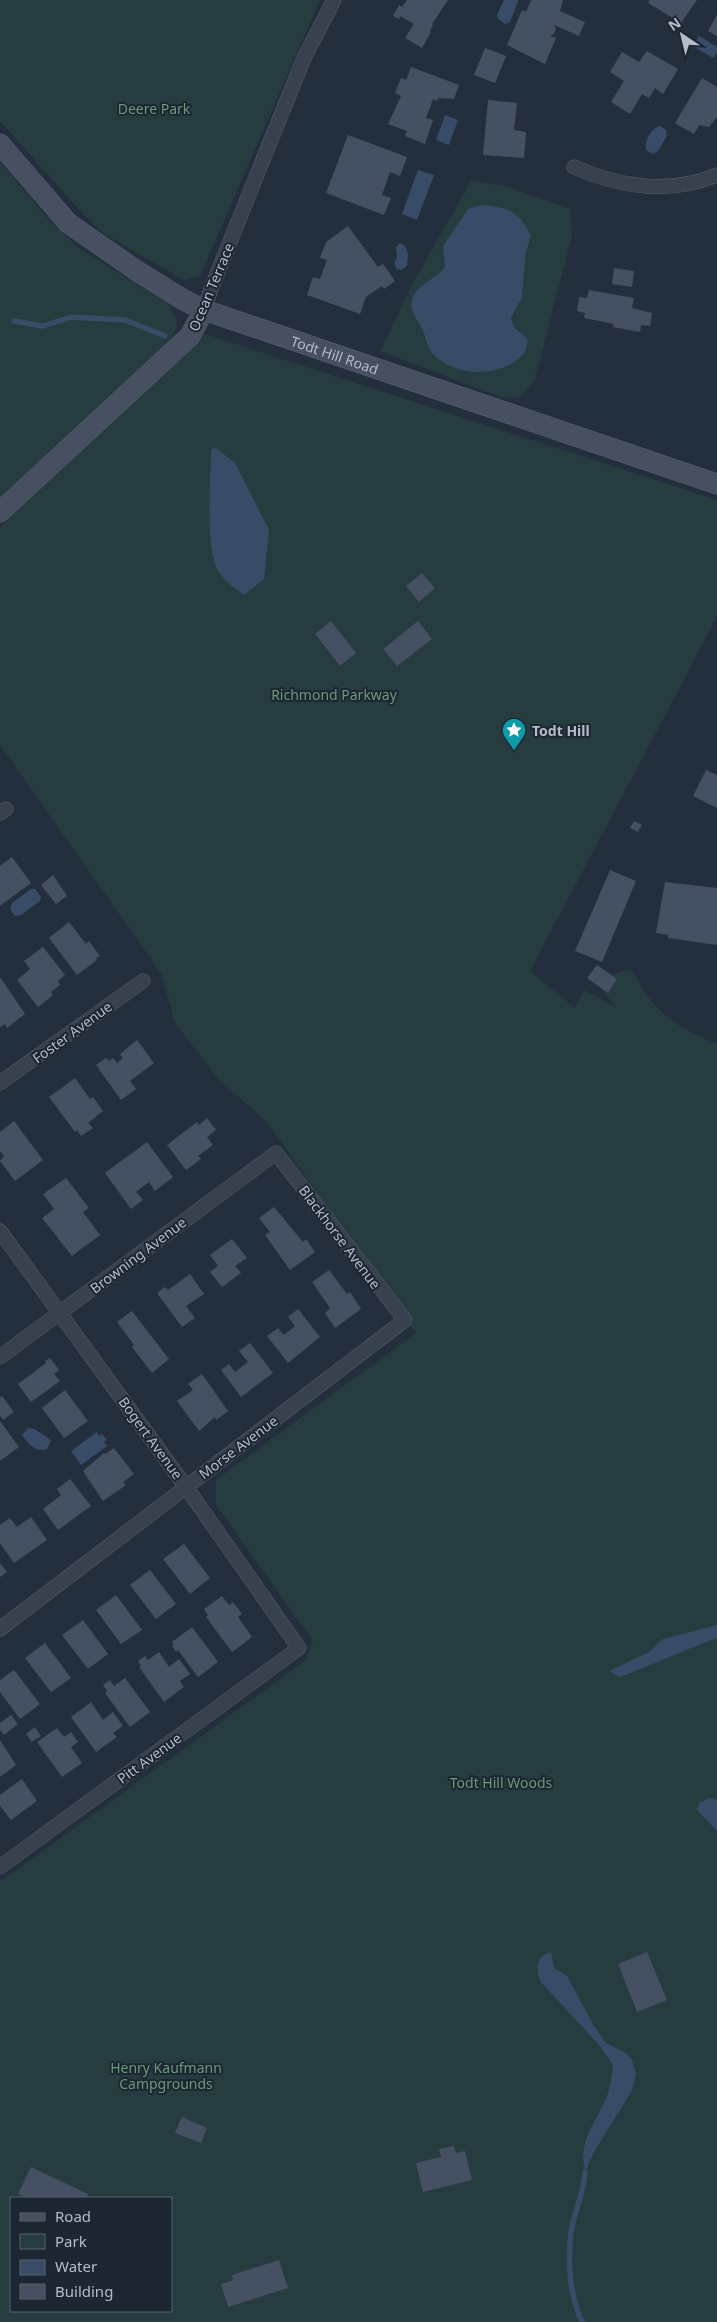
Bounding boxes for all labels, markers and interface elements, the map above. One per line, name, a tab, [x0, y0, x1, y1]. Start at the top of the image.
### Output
north arrow	[657, 10, 707, 60]
text: N	[664, 13, 684, 35]
park label: Deere Park	[118, 99, 191, 118]
street label: Ocean Terrace	[184, 240, 238, 334]
street label: Todt Hill Road	[289, 331, 381, 378]
park label: Richmond Parkway	[271, 685, 398, 704]
place icon: Todt Hill	[501, 717, 527, 751]
place label: Todt Hill	[532, 721, 590, 740]
street label: Foster Avenue	[28, 997, 116, 1067]
street label: Blackhorse Avenue	[295, 1181, 385, 1293]
street label: Browning Avenue	[86, 1212, 190, 1298]
street label: Bogert Avenue	[115, 1393, 187, 1483]
street label: Morse Avenue	[195, 1411, 281, 1483]
street label: Pitt Avenue	[113, 1728, 185, 1788]
park label: Todt Hill Woods	[450, 1773, 552, 1792]
park label: Henry Kaufmann Campgrounds	[110, 2058, 222, 2093]
legend	[10, 2197, 172, 2312]
text: Road	[55, 2206, 91, 2226]
text: Park	[55, 2231, 87, 2251]
text: Water	[55, 2256, 97, 2276]
text: Building	[55, 2281, 113, 2301]

